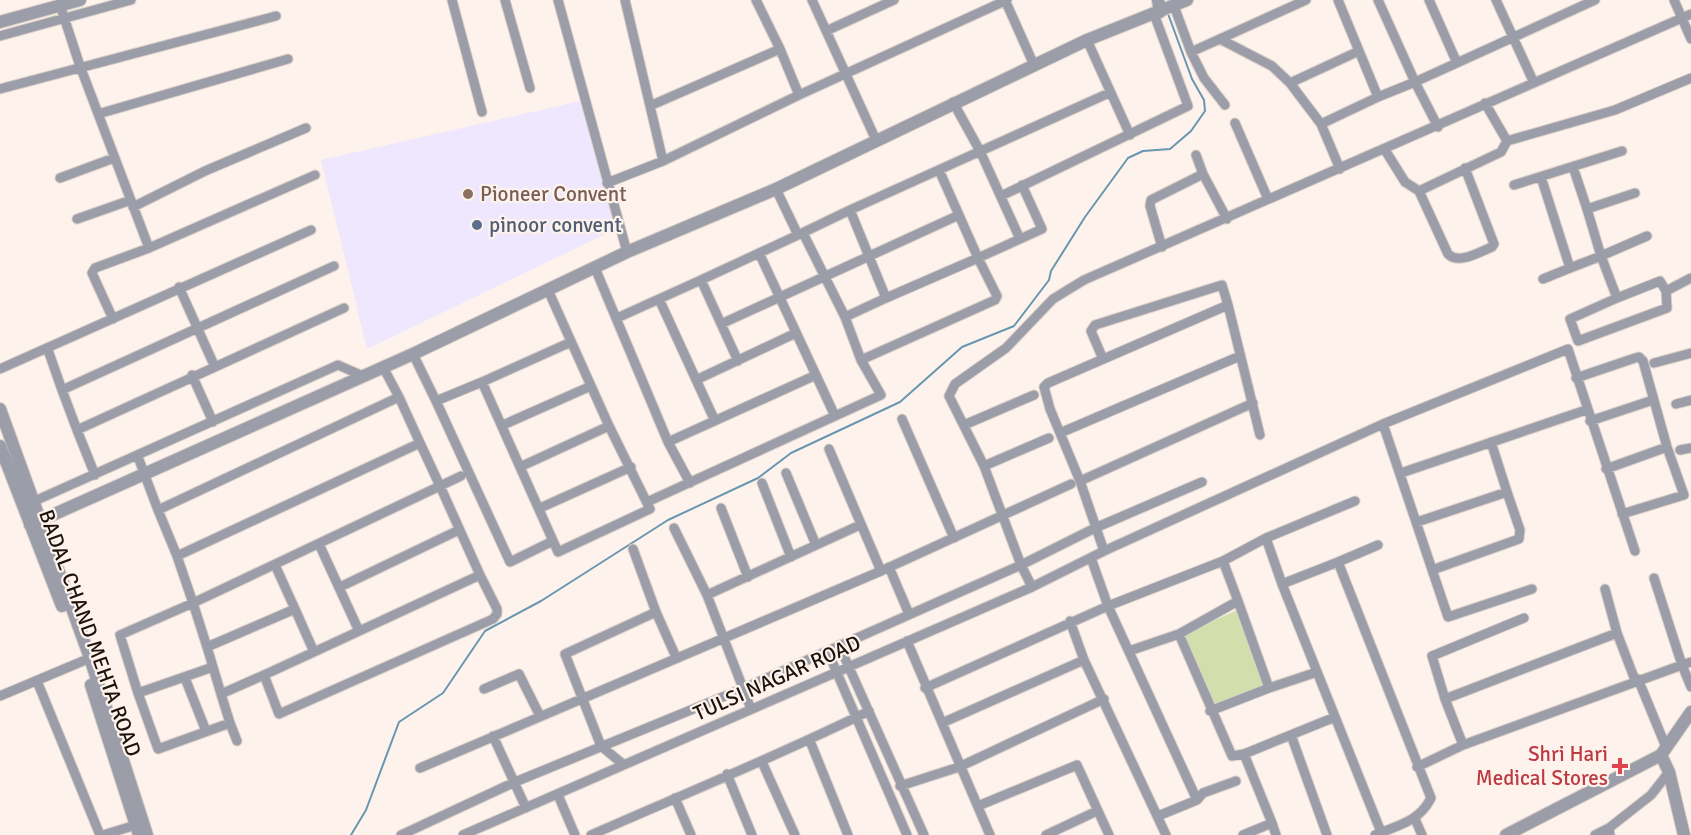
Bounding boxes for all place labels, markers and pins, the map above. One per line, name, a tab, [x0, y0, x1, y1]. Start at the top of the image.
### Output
place label: Pioneer Convent	[480, 181, 627, 207]
marker: Pioneer Convent	[461, 187, 475, 201]
place label: pinoor convent	[489, 212, 622, 238]
marker: pinoor convent	[470, 218, 484, 232]
place label: Shri Hari Medical Stores	[1476, 741, 1608, 791]
marker: Shri Hari Medical Stores	[1613, 759, 1627, 773]

